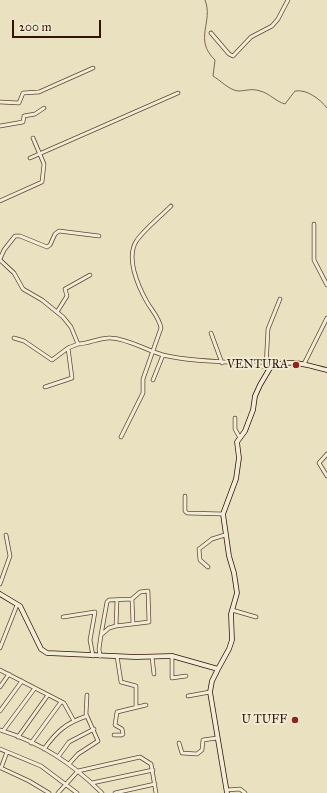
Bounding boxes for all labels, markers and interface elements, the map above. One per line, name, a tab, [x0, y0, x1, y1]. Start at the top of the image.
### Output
scale bar	[14, 12, 103, 38]
text: 200 m	[19, 20, 52, 34]
place label: VENTURA	[227, 358, 288, 372]
marker: VENTURA	[291, 360, 301, 370]
place label: U TUFF	[242, 713, 287, 727]
marker: U TUFF	[290, 715, 300, 725]

